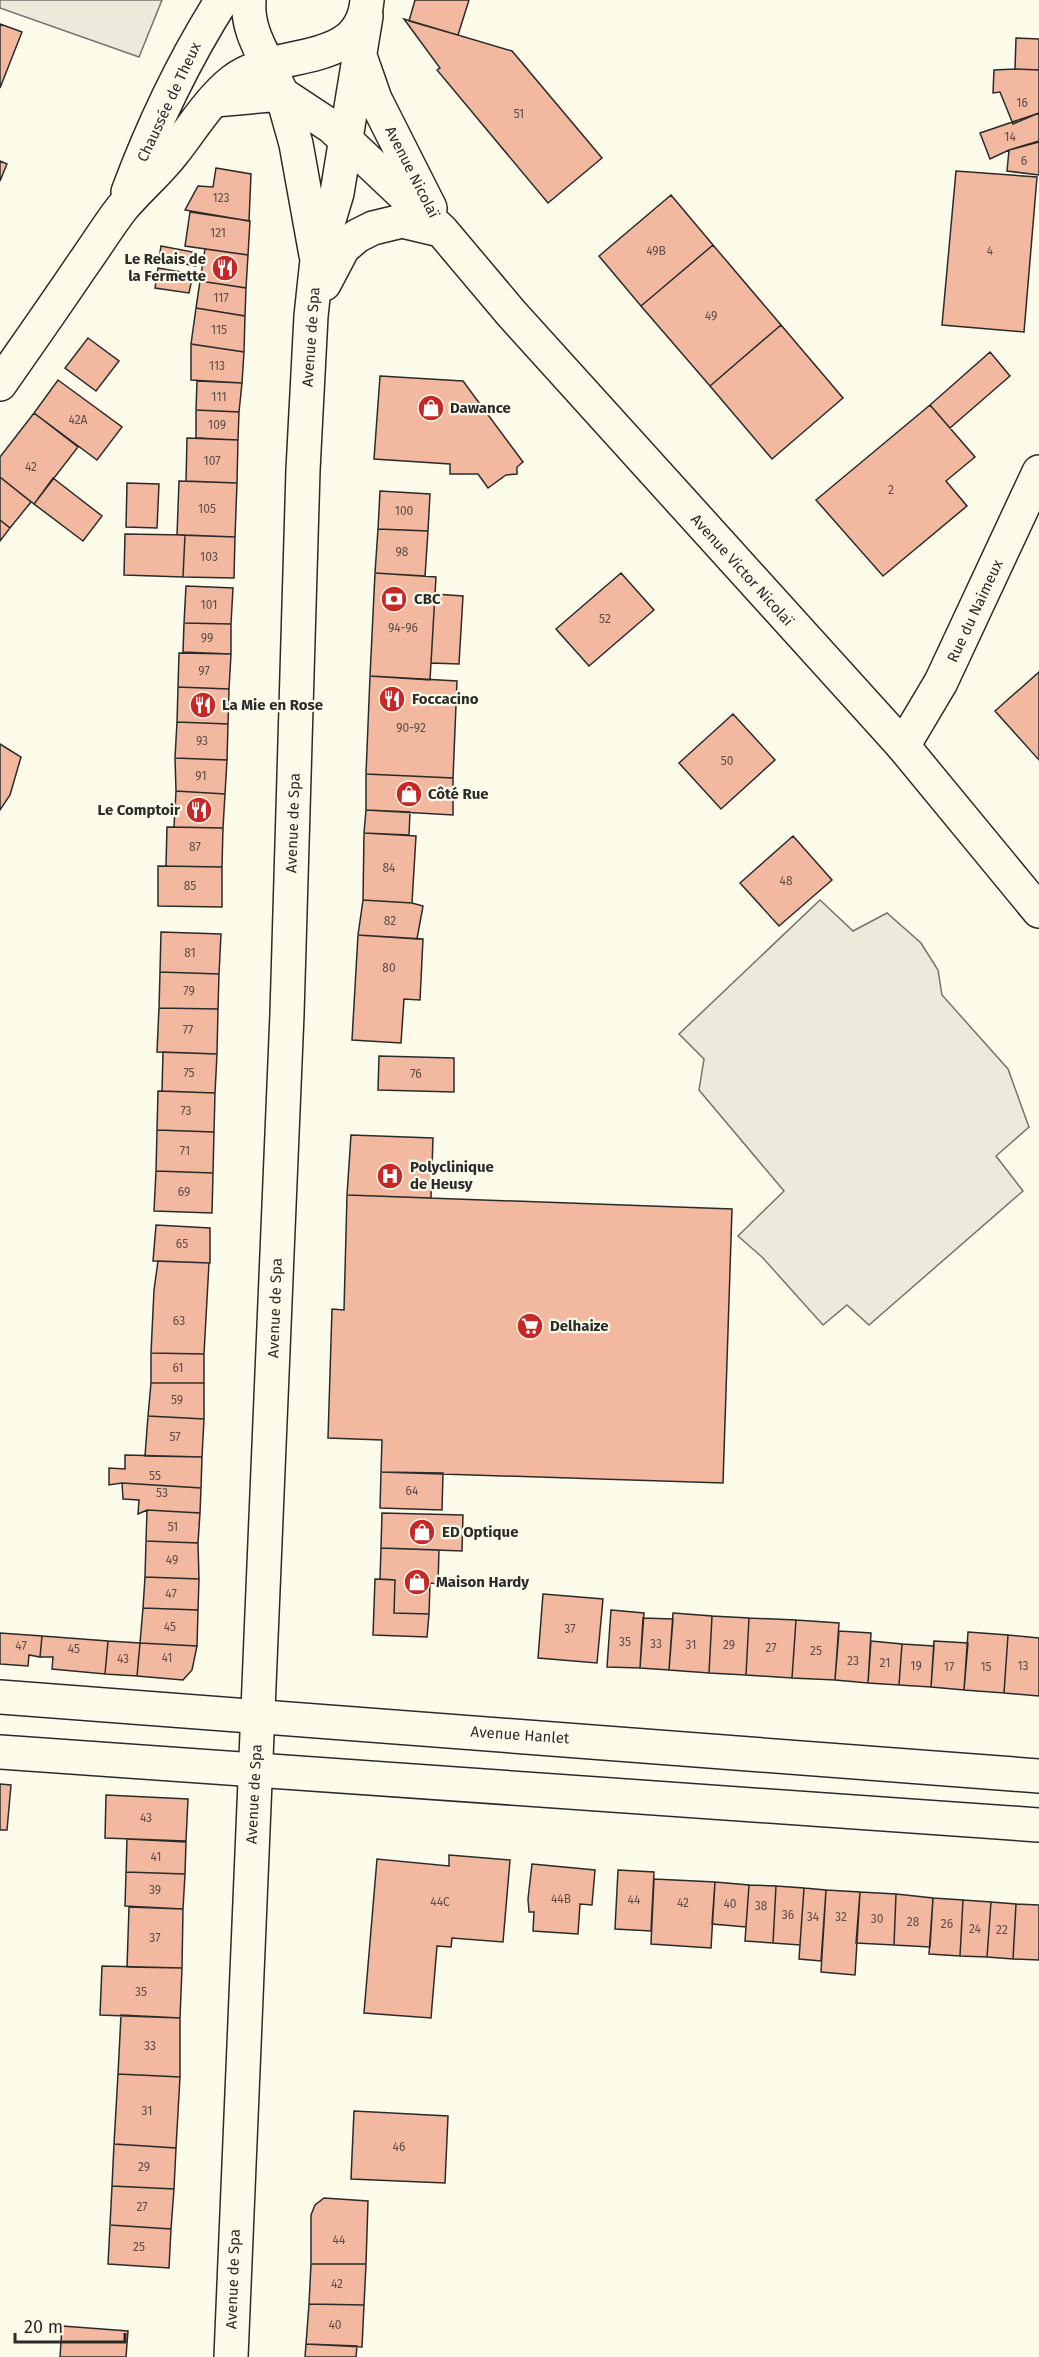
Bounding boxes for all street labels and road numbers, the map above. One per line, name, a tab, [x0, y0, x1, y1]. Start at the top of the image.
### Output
street label: Chaussée de Theux	[133, 39, 205, 165]
street label: Avenue Nicolaï	[381, 123, 443, 222]
street label: Avenue de Spa	[299, 287, 323, 387]
street label: Avenue Victor Nicolaï	[687, 510, 797, 630]
street label: Rue du Naimeux	[943, 556, 1007, 665]
street label: Avenue de Spa	[282, 773, 304, 873]
street label: Avenue de Spa	[264, 1258, 286, 1358]
street label: Avenue Hanlet	[470, 1723, 570, 1747]
street label: Avenue de Spa	[242, 1744, 266, 1844]
street label: Avenue de Spa	[222, 2229, 244, 2329]

